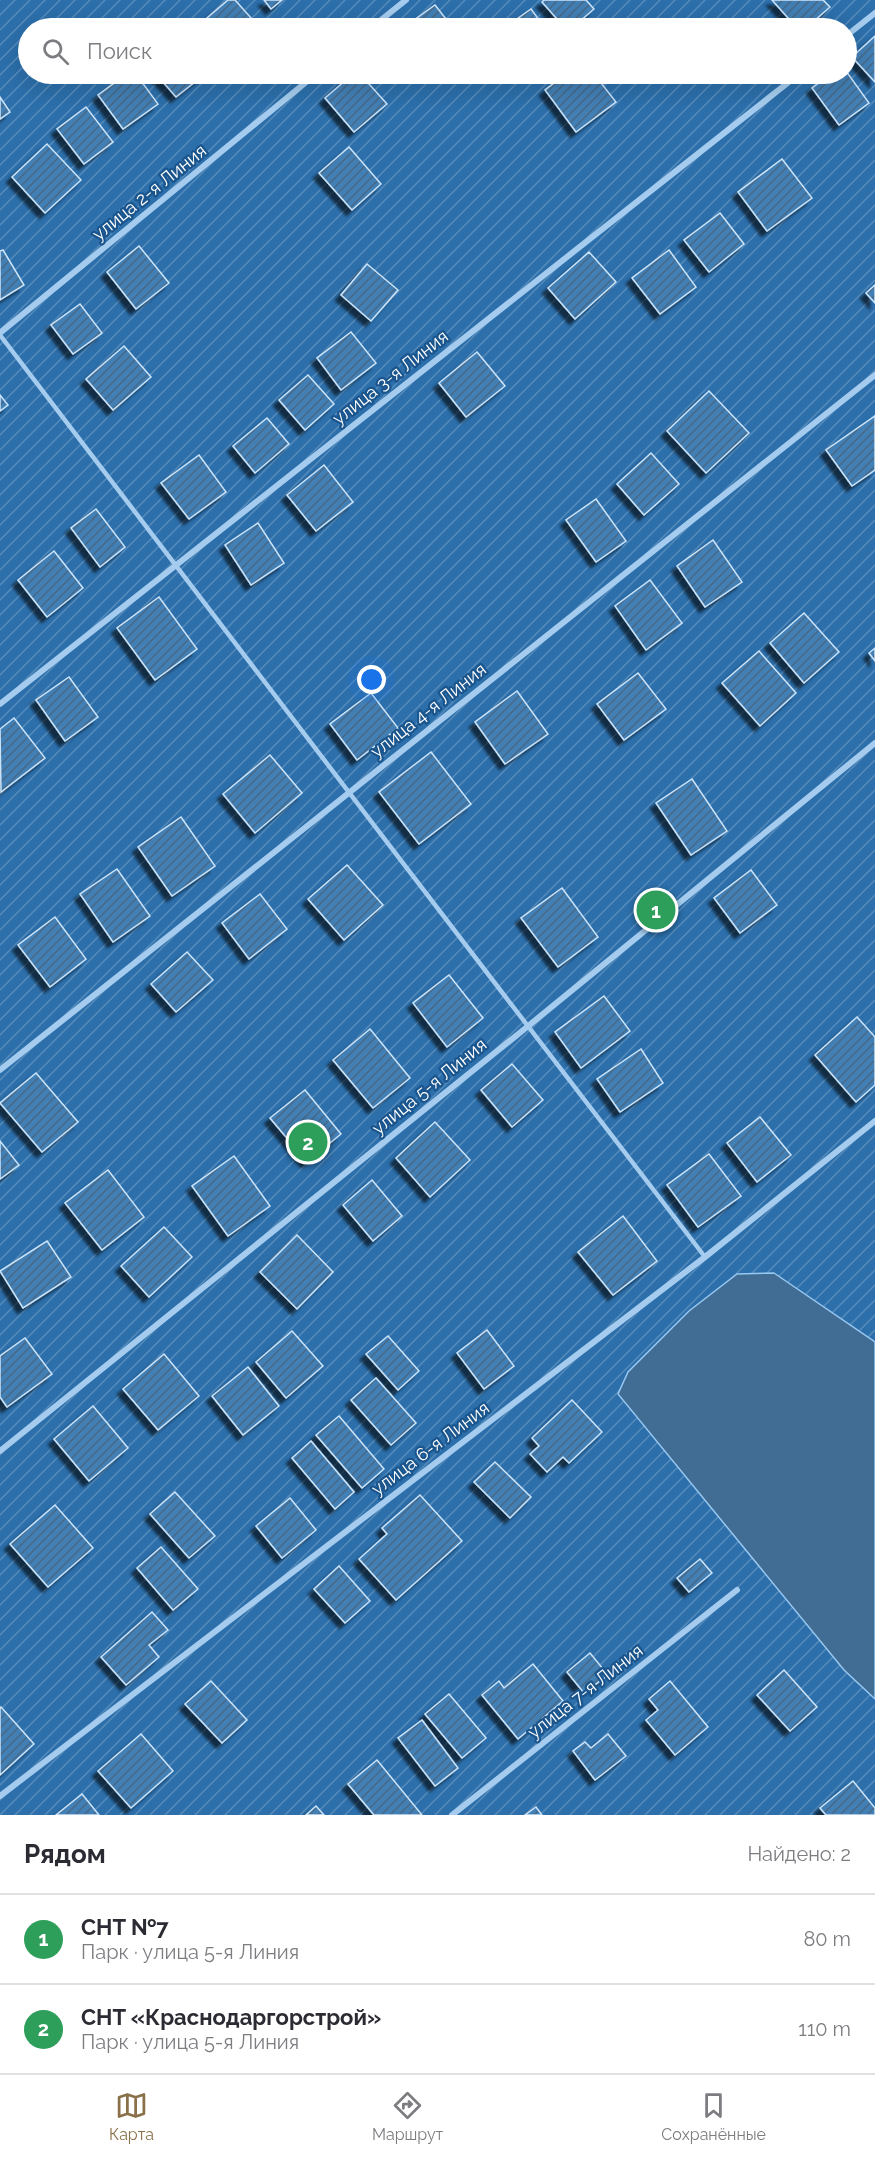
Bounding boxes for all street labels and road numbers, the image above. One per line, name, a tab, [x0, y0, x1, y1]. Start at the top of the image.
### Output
street label: улица 2-я Линия	[88, 140, 210, 244]
street label: улица 3-я Линия	[328, 325, 452, 429]
street label: улица 4-я Линия	[366, 658, 490, 762]
street label: улица 5-я Линия	[368, 1033, 490, 1139]
street label: улица 6-я Линия	[367, 1397, 493, 1499]
street label: улица 7-я Линия	[523, 1640, 647, 1742]

